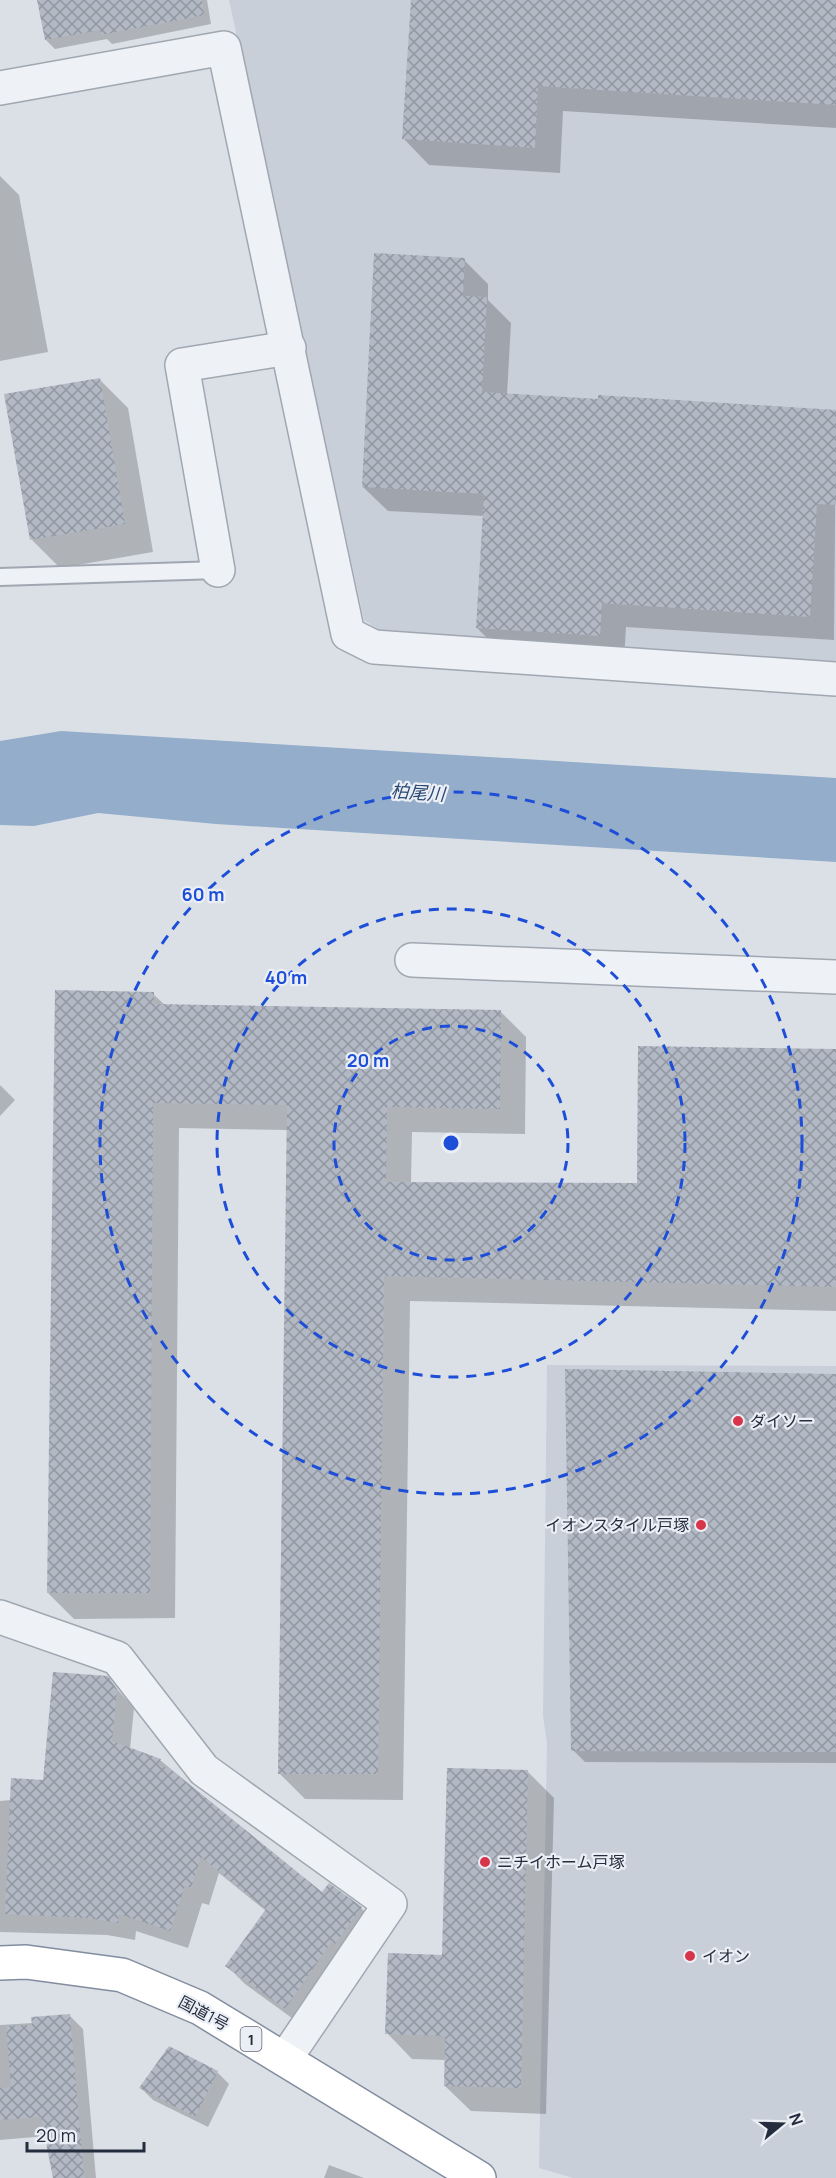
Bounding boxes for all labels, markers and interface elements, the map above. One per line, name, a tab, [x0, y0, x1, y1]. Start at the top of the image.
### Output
water label: 柏尾川	[390, 778, 448, 806]
text: 60 m	[182, 882, 224, 906]
text: 40 m	[265, 965, 307, 989]
text: 20 m	[347, 1048, 389, 1072]
centre of rings	[441, 1133, 461, 1153]
place label: ダイソー	[750, 1410, 814, 1432]
marker: ダイソー	[731, 1414, 745, 1428]
place label: イオンスタイル戸塚	[545, 1514, 689, 1536]
marker: イオンスタイル戸塚	[694, 1518, 708, 1532]
place label: ニチイホーム戸塚	[497, 1851, 625, 1873]
marker: ニチイホーム戸塚	[478, 1855, 492, 1869]
place label: イオン	[702, 1945, 750, 1967]
marker: イオン	[683, 1949, 697, 1963]
street label: 国道1号	[175, 1991, 233, 2035]
road number: 1	[240, 2027, 262, 2051]
north arrow	[752, 2094, 812, 2154]
text: N	[784, 2110, 808, 2128]
scale bar	[27, 2115, 144, 2153]
text: 20 m	[36, 2123, 76, 2147]

